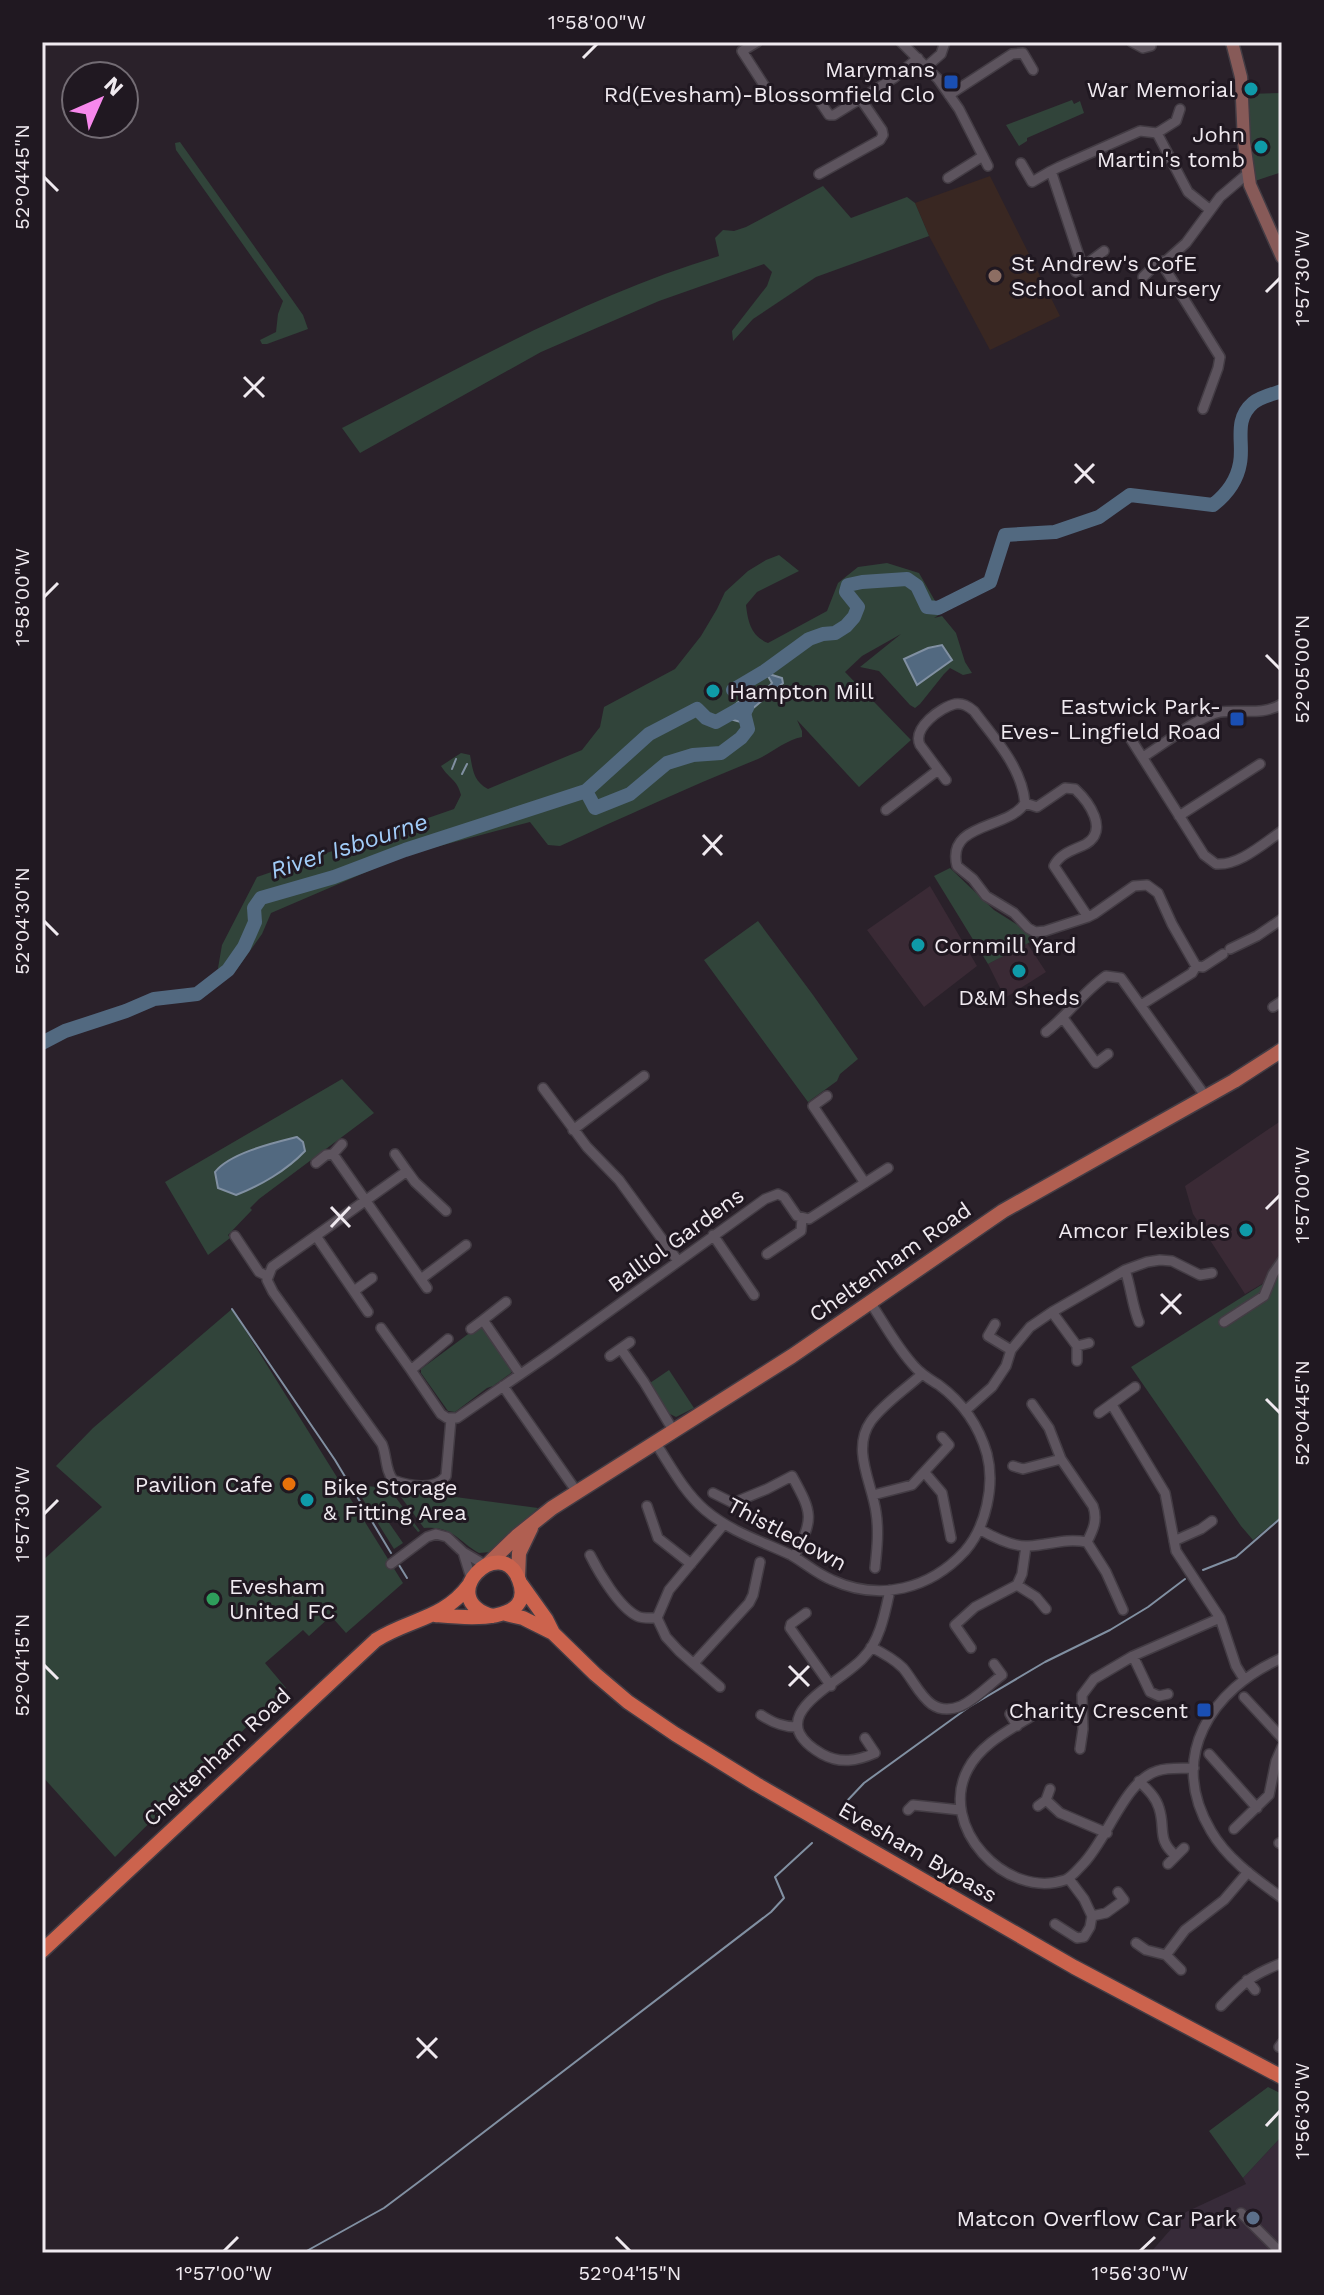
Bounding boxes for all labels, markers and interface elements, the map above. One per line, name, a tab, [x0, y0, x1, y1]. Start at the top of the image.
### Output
text: 1°58'00"W	[548, 10, 646, 34]
place label: Marymans Rd(Evesham)-Blossomfield Clo	[604, 57, 935, 107]
north arrow	[60, 60, 140, 140]
text: N	[99, 72, 128, 101]
marker: Marymans Rd(Evesham)-Blossomfield Clo	[942, 73, 960, 91]
place label: War Memorial	[1087, 77, 1235, 102]
marker: War Memorial	[1242, 80, 1260, 98]
place label: John Martin's tomb	[1097, 122, 1245, 172]
text: 52°04'45"N	[10, 124, 34, 230]
marker: John Martin's tomb	[1252, 138, 1270, 156]
text: 1°57'30"W	[1290, 230, 1314, 326]
place label: St Andrew's CofE School and Nursery	[1011, 251, 1222, 301]
marker: St Andrew's CofE School and Nursery	[986, 267, 1004, 285]
text: 1°58'00"W	[10, 548, 34, 646]
text: 52°05'00"N	[1290, 615, 1314, 723]
place label: Hampton Mill	[729, 679, 874, 704]
marker: Hampton Mill	[704, 682, 722, 700]
place label: Eastwick Park- Eves- Lingfield Road	[1000, 694, 1221, 744]
marker: Eastwick Park- Eves- Lingfield Road	[1228, 710, 1246, 728]
water label: River Isbourne	[267, 807, 431, 885]
text: 52°04'30"N	[10, 867, 34, 975]
place label: Cornmill Yard	[934, 933, 1077, 958]
marker: Cornmill Yard	[909, 936, 927, 954]
marker: D&M Sheds	[1010, 962, 1028, 980]
place label: D&M Sheds	[958, 985, 1080, 1010]
text: 1°57'00"W	[1290, 1147, 1314, 1243]
street label: Balliol Gardens	[603, 1182, 749, 1298]
street label: Cheltenham Road	[804, 1197, 976, 1327]
place label: Amcor Flexibles	[1058, 1218, 1230, 1243]
marker: Amcor Flexibles	[1237, 1221, 1255, 1239]
text: 52°04'45"N	[1290, 1360, 1314, 1466]
text: 1°57'30"W	[10, 1466, 34, 1562]
place label: Pavilion Cafe	[135, 1472, 273, 1497]
marker: Pavilion Cafe	[280, 1475, 298, 1493]
place label: Bike Storage & Fitting Area	[323, 1475, 467, 1525]
marker: Bike Storage & Fitting Area	[298, 1491, 316, 1509]
street label: Thistledown	[723, 1492, 851, 1576]
place label: Evesham United FC	[229, 1574, 335, 1624]
marker: Evesham United FC	[204, 1590, 222, 1608]
text: 52°04'15"N	[10, 1613, 34, 1717]
street label: Cheltenham Road	[138, 1683, 296, 1831]
place label: Charity Crescent	[1009, 1698, 1188, 1723]
marker: Charity Crescent	[1195, 1701, 1213, 1719]
street label: Evesham Bypass	[834, 1796, 1002, 1908]
text: 1°56'30"W	[1290, 2063, 1314, 2159]
place label: Matcon Overflow Car Park	[956, 2206, 1237, 2231]
marker: Matcon Overflow Car Park	[1244, 2209, 1262, 2227]
text: 1°57'00"W	[176, 2261, 272, 2285]
text: 52°04'15"N	[578, 2261, 682, 2285]
text: 1°56'30"W	[1092, 2261, 1188, 2285]

